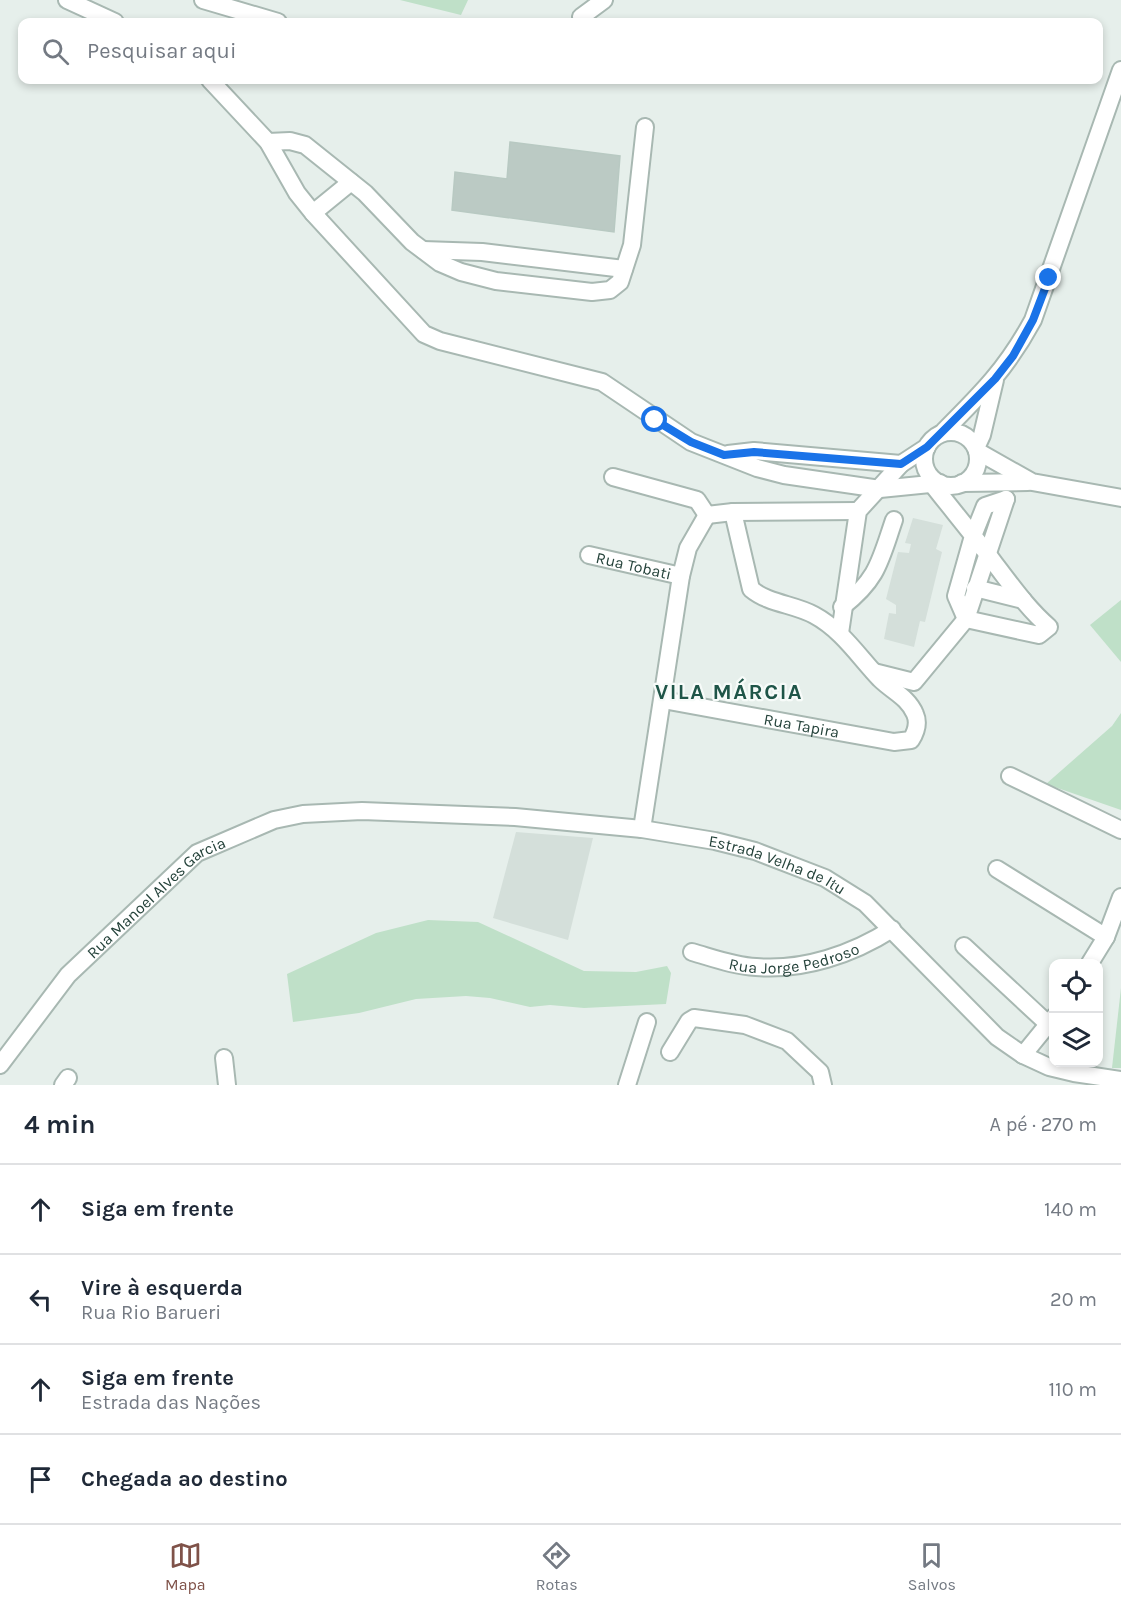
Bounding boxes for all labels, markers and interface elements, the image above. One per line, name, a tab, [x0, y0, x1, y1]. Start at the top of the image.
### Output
search box	[18, 18, 1103, 84]
icon: search	[39, 35, 72, 68]
text: Pesquisar aqui	[87, 38, 236, 64]
route end	[1035, 264, 1061, 290]
route start	[641, 406, 667, 432]
street label: Rua Tobati	[594, 548, 673, 584]
district label: VILA MÁRCIA	[655, 678, 803, 705]
street label: Rua Tapira	[762, 710, 841, 742]
street label: Estrada Velha de Itu	[707, 831, 849, 899]
street label: Rua Manoel Alves Garcia	[83, 833, 228, 962]
street label: Rua Jorge Pedroso	[727, 939, 862, 978]
map controls	[1049, 959, 1103, 1067]
button: locate	[1049, 959, 1103, 1013]
button: layers	[1049, 1013, 1103, 1067]
text: 4 min	[24, 1109, 95, 1140]
text: A pé · 270 m	[989, 1113, 1097, 1136]
icon: ahead	[24, 1193, 57, 1226]
text: Siga em frente	[81, 1196, 234, 1222]
text: 140 m	[1044, 1198, 1097, 1221]
text: Vire à esquerda	[81, 1275, 243, 1301]
icon: left	[24, 1283, 57, 1316]
text: 20 m	[1050, 1288, 1097, 1311]
text: Rua Rio Barueri	[81, 1301, 221, 1324]
text: Siga em frente	[81, 1365, 234, 1391]
icon: ahead	[24, 1373, 57, 1406]
text: 110 m	[1048, 1378, 1097, 1401]
text: Estrada das Nações	[81, 1391, 261, 1414]
icon: arrive	[24, 1463, 57, 1496]
text: Chegada ao destino	[81, 1466, 288, 1492]
tab: Mapa	[165, 1539, 206, 1594]
tab: Rotas	[536, 1539, 578, 1594]
tab: Salvos	[908, 1539, 956, 1594]

